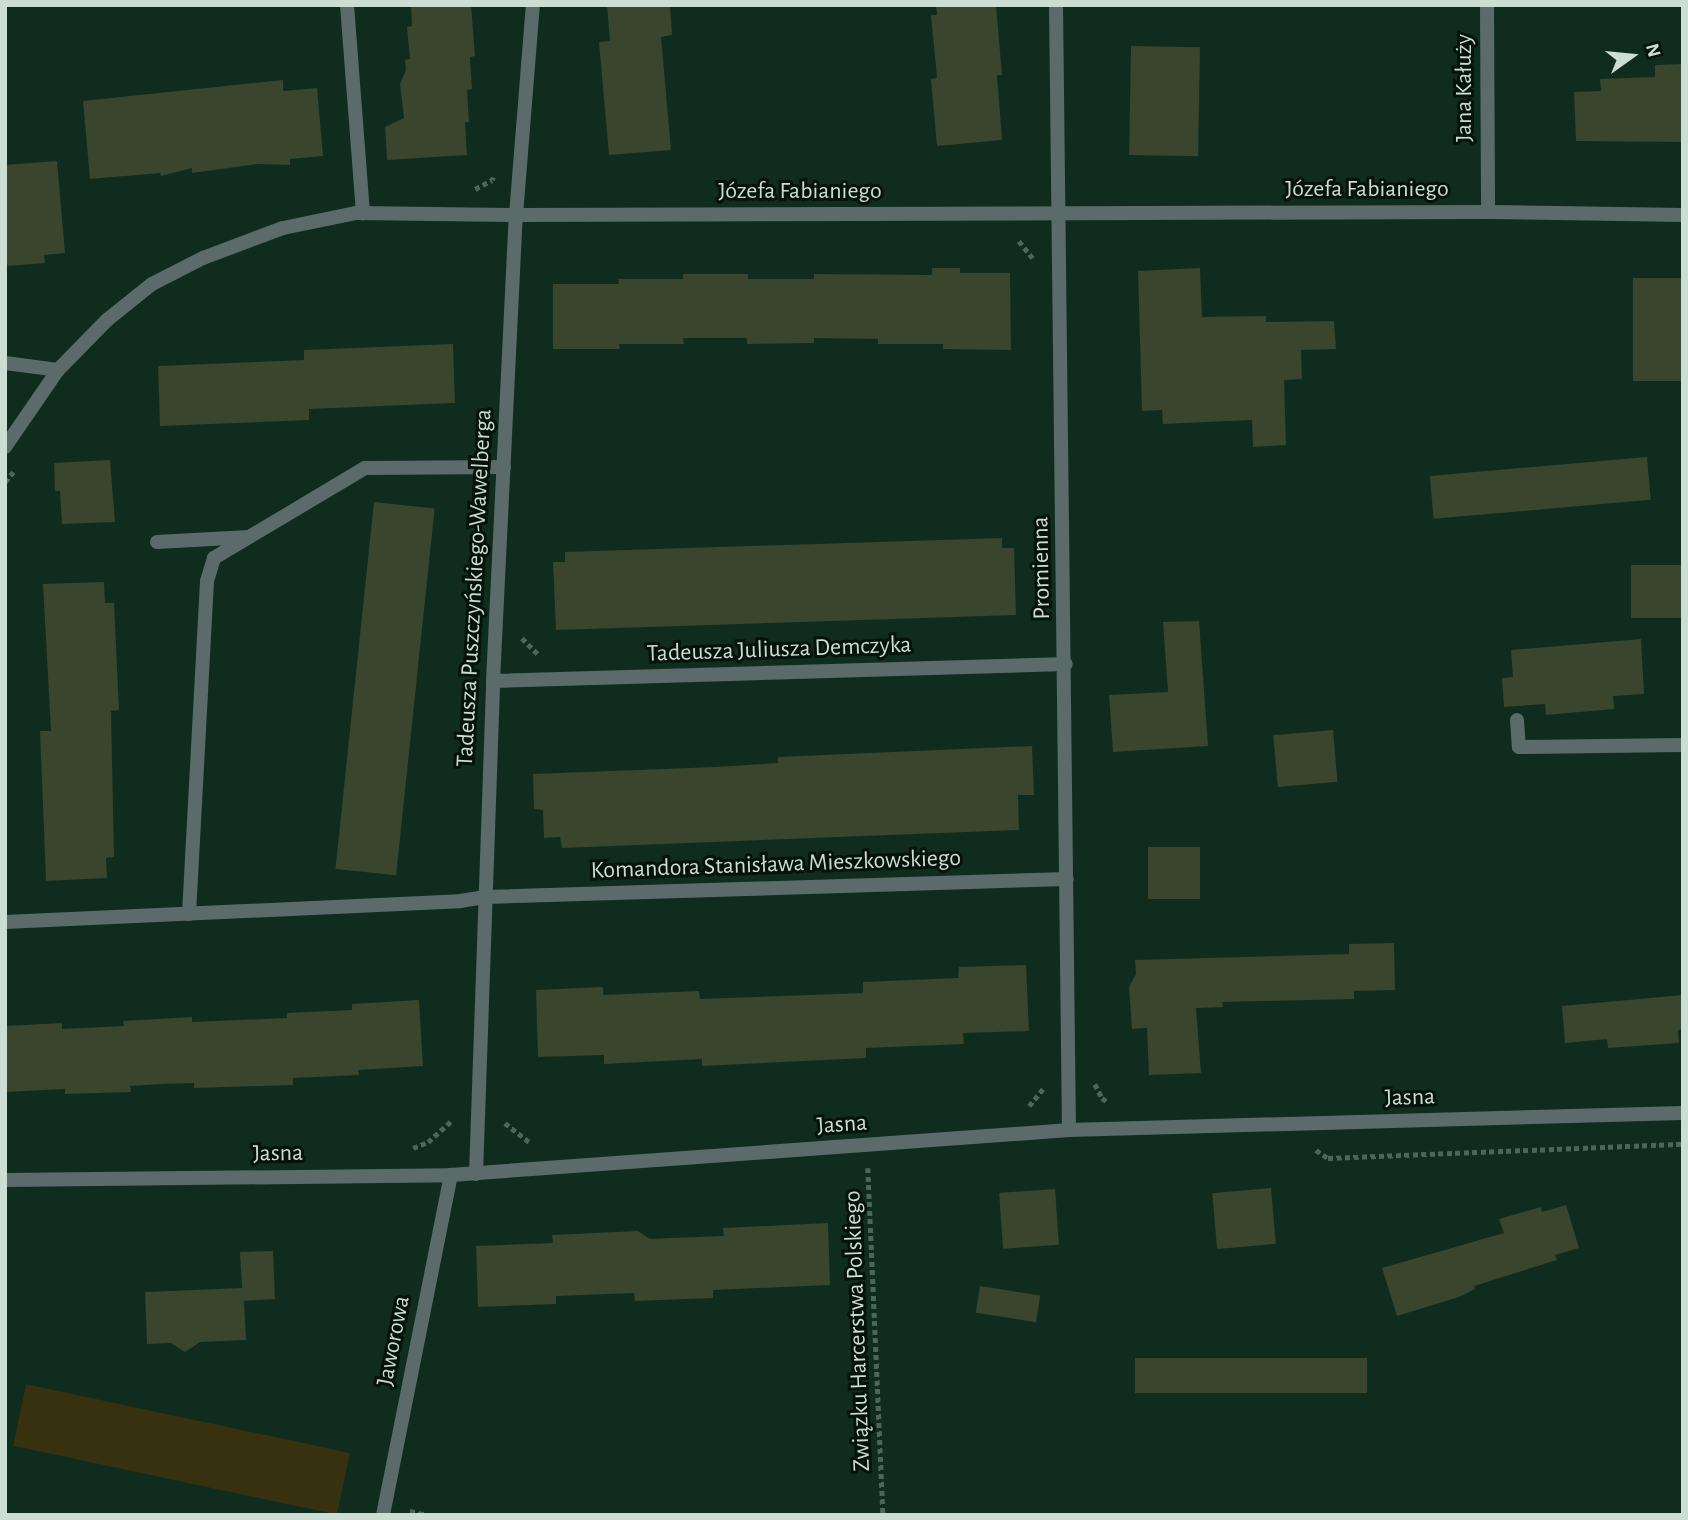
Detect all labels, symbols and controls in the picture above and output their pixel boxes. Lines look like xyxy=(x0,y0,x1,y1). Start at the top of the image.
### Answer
north arrow xyxy=(1597,21,1667,91)
street label: Jana Kałuży xyxy=(1451,34,1479,142)
text: N xyxy=(1642,42,1664,59)
street label: Józefa Fabianiego xyxy=(1285,176,1449,204)
street label: Józefa Fabianiego xyxy=(718,178,882,206)
street label: Tadeusza Puszczyńskiego-Wawelberga xyxy=(451,408,499,768)
street label: Promienna xyxy=(1027,516,1057,620)
street label: Tadeusza Juliusza Demczyka xyxy=(646,631,912,669)
street label: Komandora Stanisława Mieszkowskiego xyxy=(590,844,962,886)
street label: Jasna xyxy=(1384,1083,1436,1113)
street label: Jasna xyxy=(816,1109,868,1141)
street label: Jasna xyxy=(253,1139,303,1169)
street label: Związku Harcerstwa Polskiego xyxy=(839,1190,877,1472)
street label: Jaworowa xyxy=(371,1294,417,1388)

